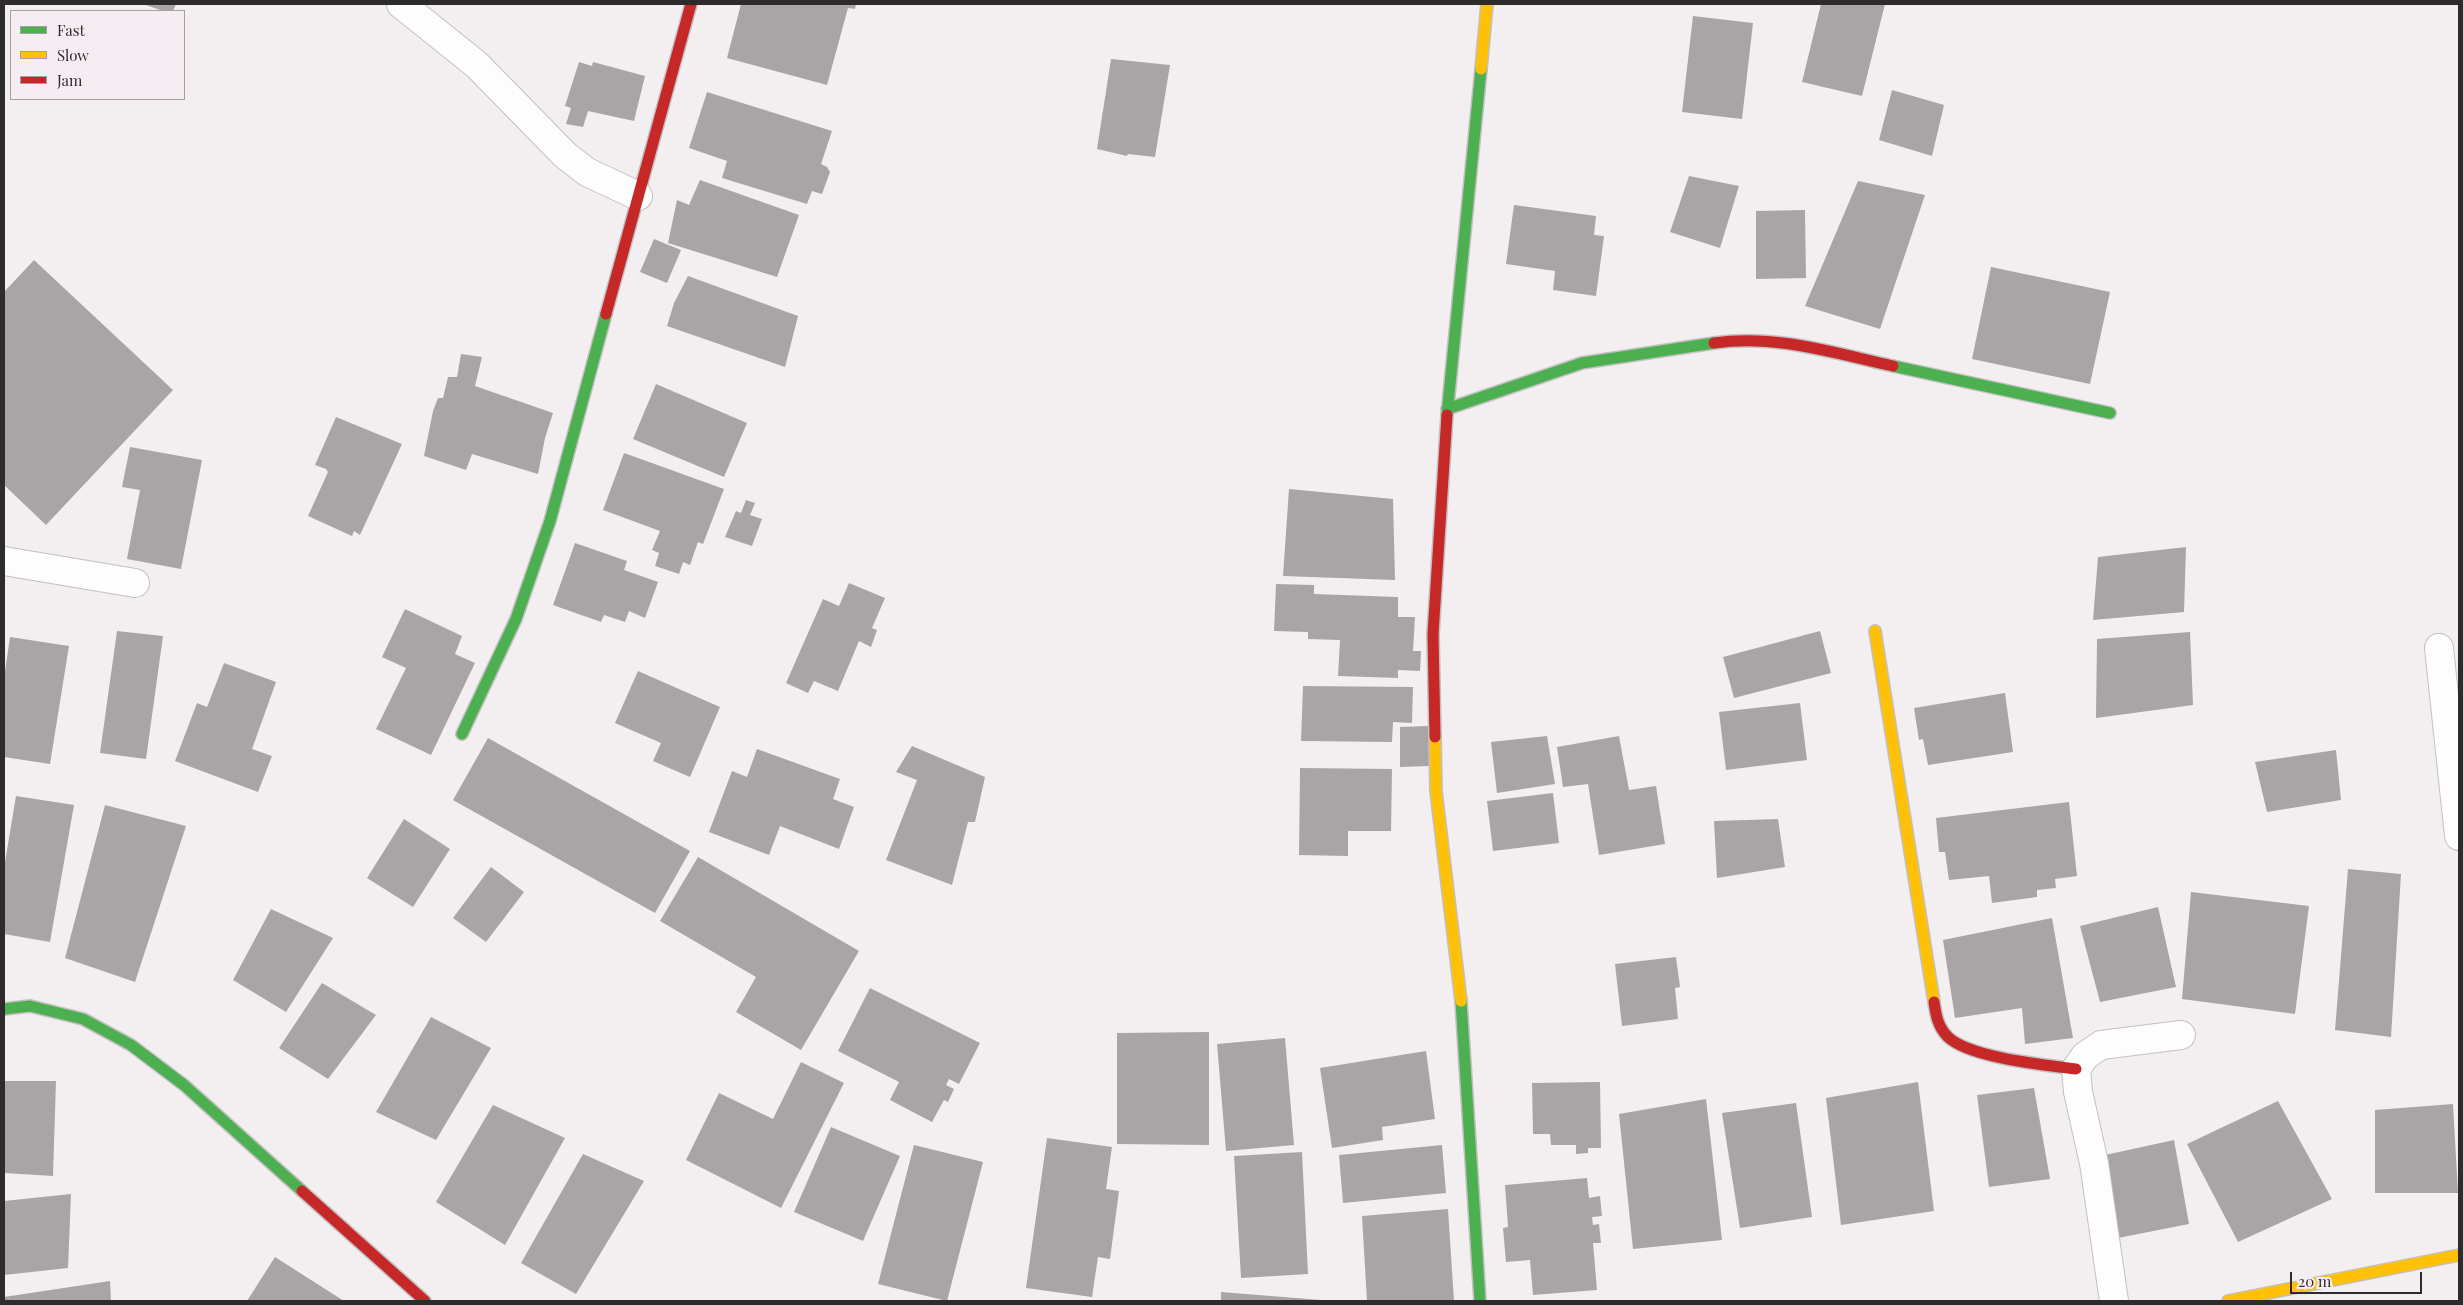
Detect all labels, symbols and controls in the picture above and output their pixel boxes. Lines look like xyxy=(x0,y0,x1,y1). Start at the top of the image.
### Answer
legend xyxy=(10,10,185,100)
text: Fast xyxy=(57,20,85,40)
text: Slow xyxy=(57,45,89,65)
text: Jam xyxy=(57,70,82,90)
scale bar xyxy=(2293,1262,2426,1294)
text: 20 m xyxy=(2298,1271,2331,1291)

